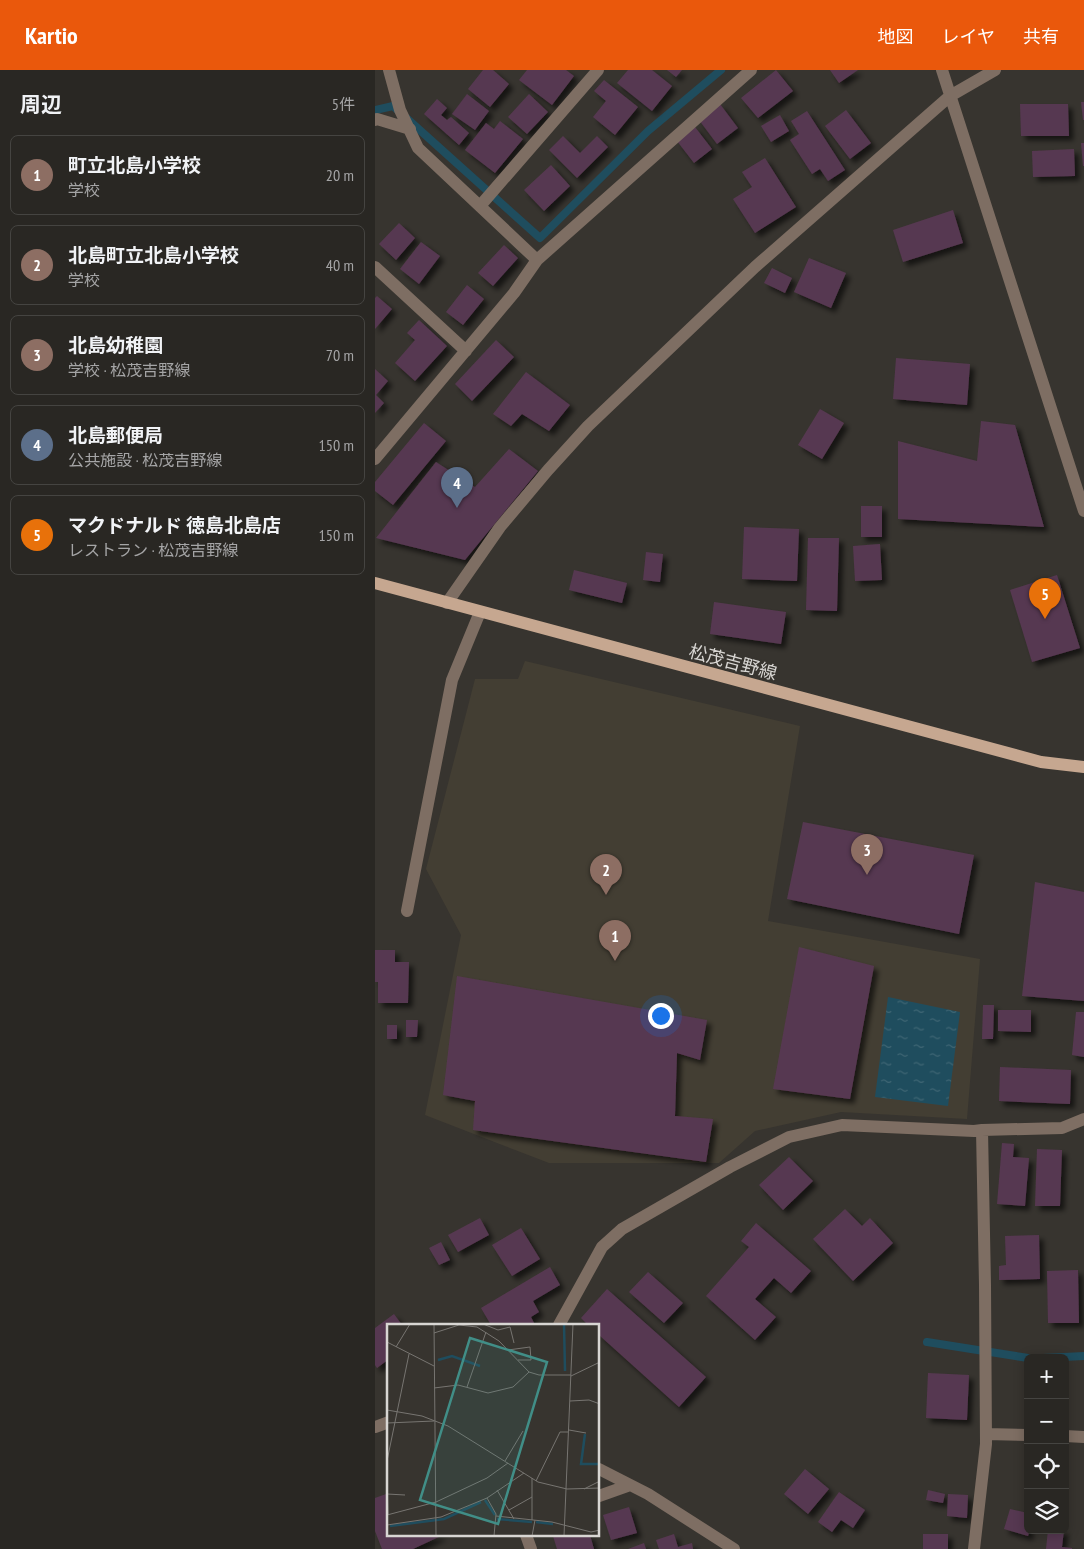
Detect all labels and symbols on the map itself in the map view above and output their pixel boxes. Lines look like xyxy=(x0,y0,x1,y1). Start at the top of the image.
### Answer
pin: 4 xyxy=(441,467,473,508)
pin: 5 xyxy=(1029,578,1061,619)
street label: 松茂吉野線 xyxy=(687,639,779,685)
pin: 3 xyxy=(851,834,883,875)
pin: 2 xyxy=(590,854,622,895)
pin: 1 xyxy=(599,920,631,961)
your location xyxy=(648,1003,674,1029)
inset map xyxy=(387,1324,600,1536)

